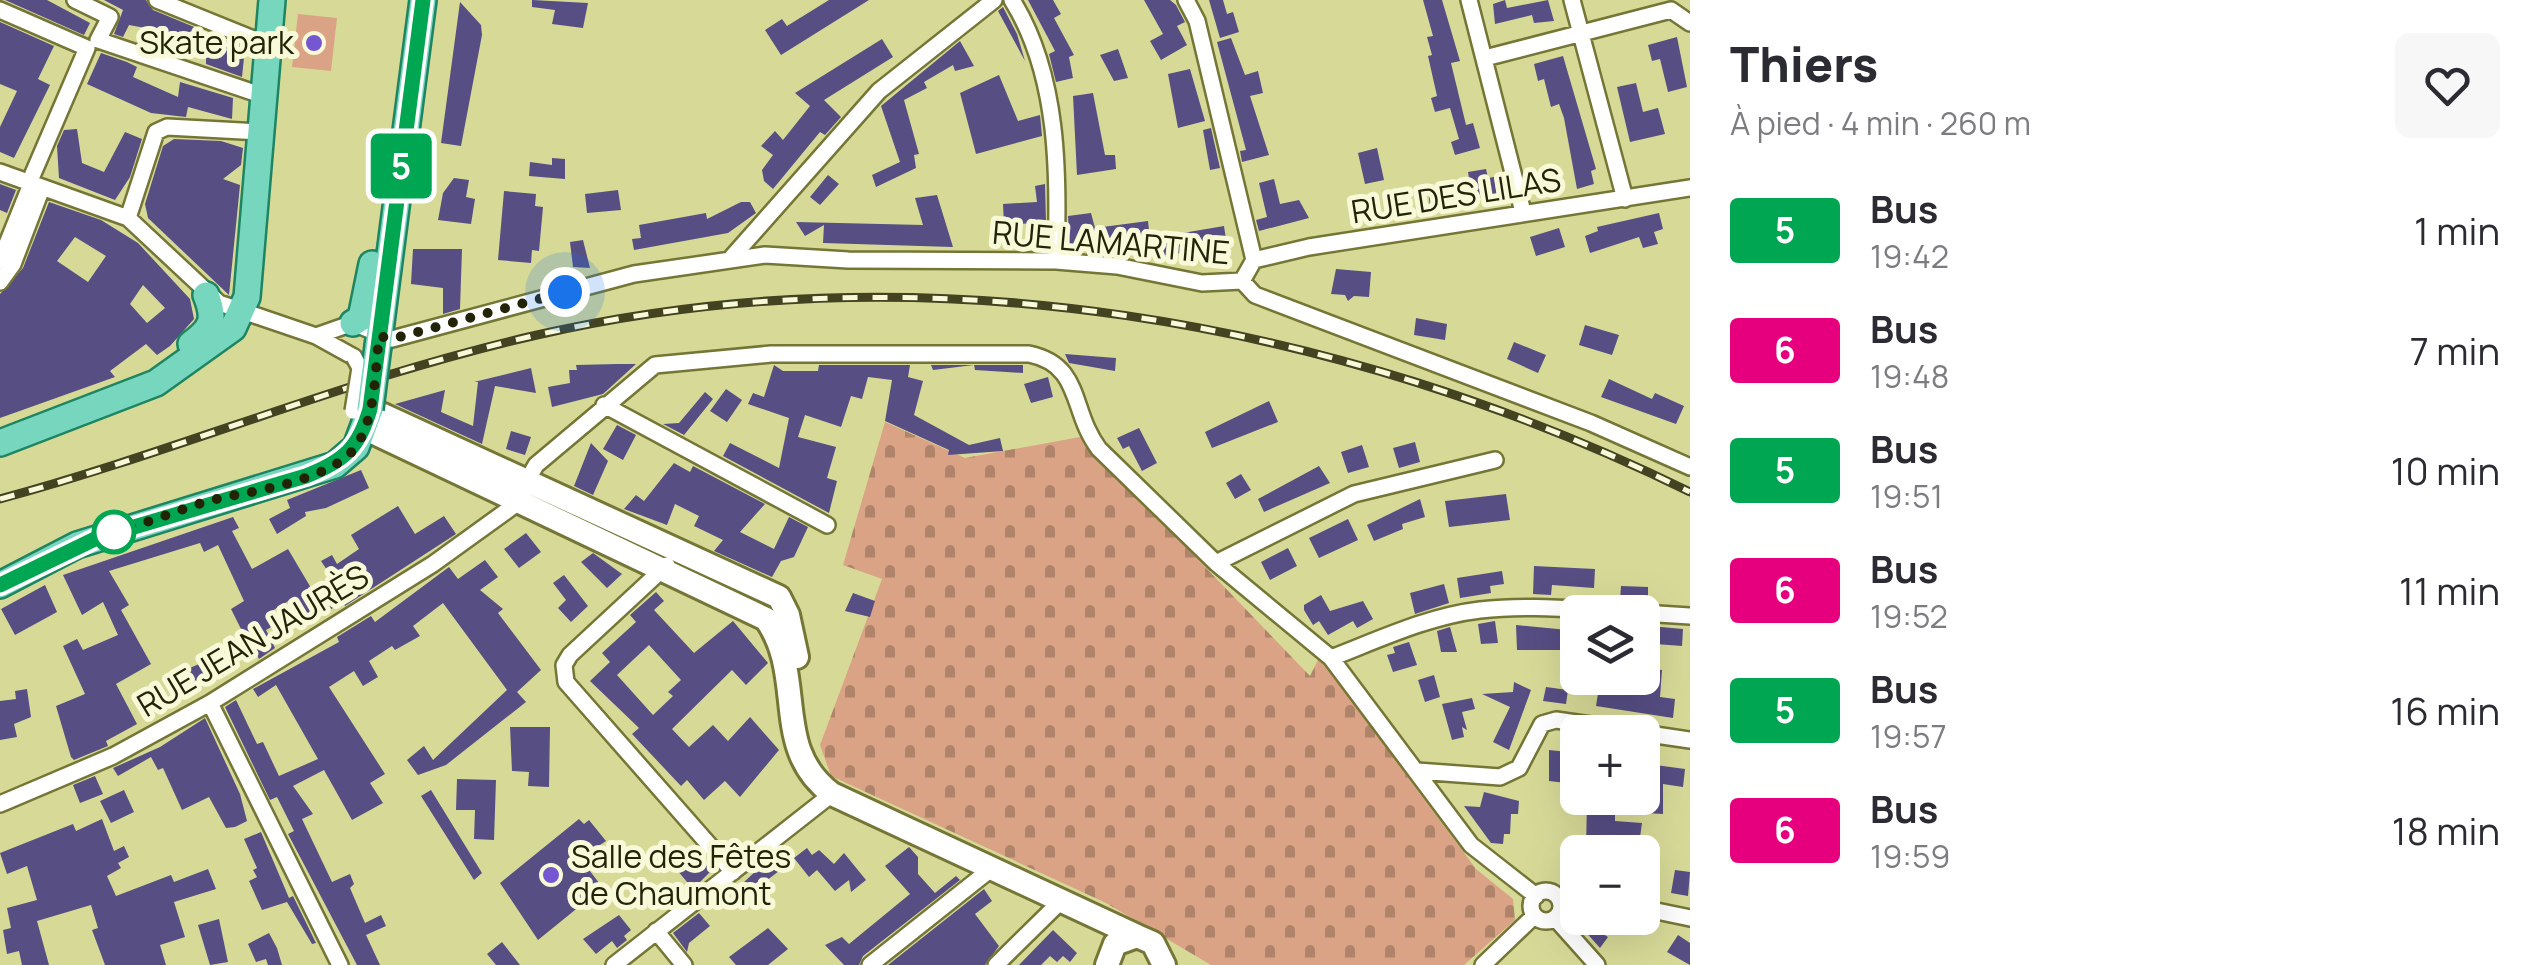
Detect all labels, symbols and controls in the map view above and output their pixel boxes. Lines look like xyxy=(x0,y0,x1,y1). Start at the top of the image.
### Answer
place label: Skate park xyxy=(139,20,295,64)
text: Thiers xyxy=(1730,31,1878,96)
marker: Skate park xyxy=(303,32,325,54)
button: heart xyxy=(2395,33,2500,138)
text: À pied · 4 min · 260 m xyxy=(1730,101,2031,145)
line badge: 5 xyxy=(368,134,434,198)
text: 5 xyxy=(391,142,411,190)
street label: RUE DES LILAS xyxy=(1348,157,1564,233)
text: Bus xyxy=(1870,182,1938,234)
text: 1 min xyxy=(2414,204,2500,256)
text: 5 xyxy=(1775,206,1795,254)
street label: RUE LAMARTINE xyxy=(991,210,1232,274)
text: 19:42 xyxy=(1870,234,1949,278)
your location xyxy=(540,267,590,317)
text: Bus xyxy=(1870,302,1938,354)
text: 7 min xyxy=(2410,324,2500,376)
text: 6 xyxy=(1774,326,1796,374)
text: 19:48 xyxy=(1870,354,1949,398)
text: Bus xyxy=(1870,422,1938,474)
text: 10 min xyxy=(2391,444,2500,496)
text: 5 xyxy=(1775,446,1795,494)
text: 19:51 xyxy=(1870,474,1943,518)
unlabelled marker xyxy=(93,511,135,553)
text: Bus xyxy=(1870,542,1938,594)
street label: RUE JEAN JAURÈS xyxy=(129,554,376,727)
text: 11 min xyxy=(2399,564,2500,616)
text: 6 xyxy=(1774,566,1796,614)
text: 19:52 xyxy=(1870,594,1948,638)
map controls xyxy=(1560,595,1660,935)
button: layers xyxy=(1560,595,1660,695)
text: Bus xyxy=(1870,662,1938,714)
text: 16 min xyxy=(2390,684,2500,736)
text: 5 xyxy=(1775,686,1795,734)
text: 19:57 xyxy=(1870,714,1946,758)
button: + xyxy=(1560,715,1660,815)
text: Bus xyxy=(1870,782,1938,834)
text: 18 min xyxy=(2392,804,2500,856)
text: 6 xyxy=(1774,806,1796,854)
place label: Salle des Fêtes de Chaumont xyxy=(571,834,791,915)
text: 19:59 xyxy=(1870,834,1950,878)
button: − xyxy=(1560,835,1660,935)
marker: Salle des Fêtes de Chaumont xyxy=(540,864,562,886)

